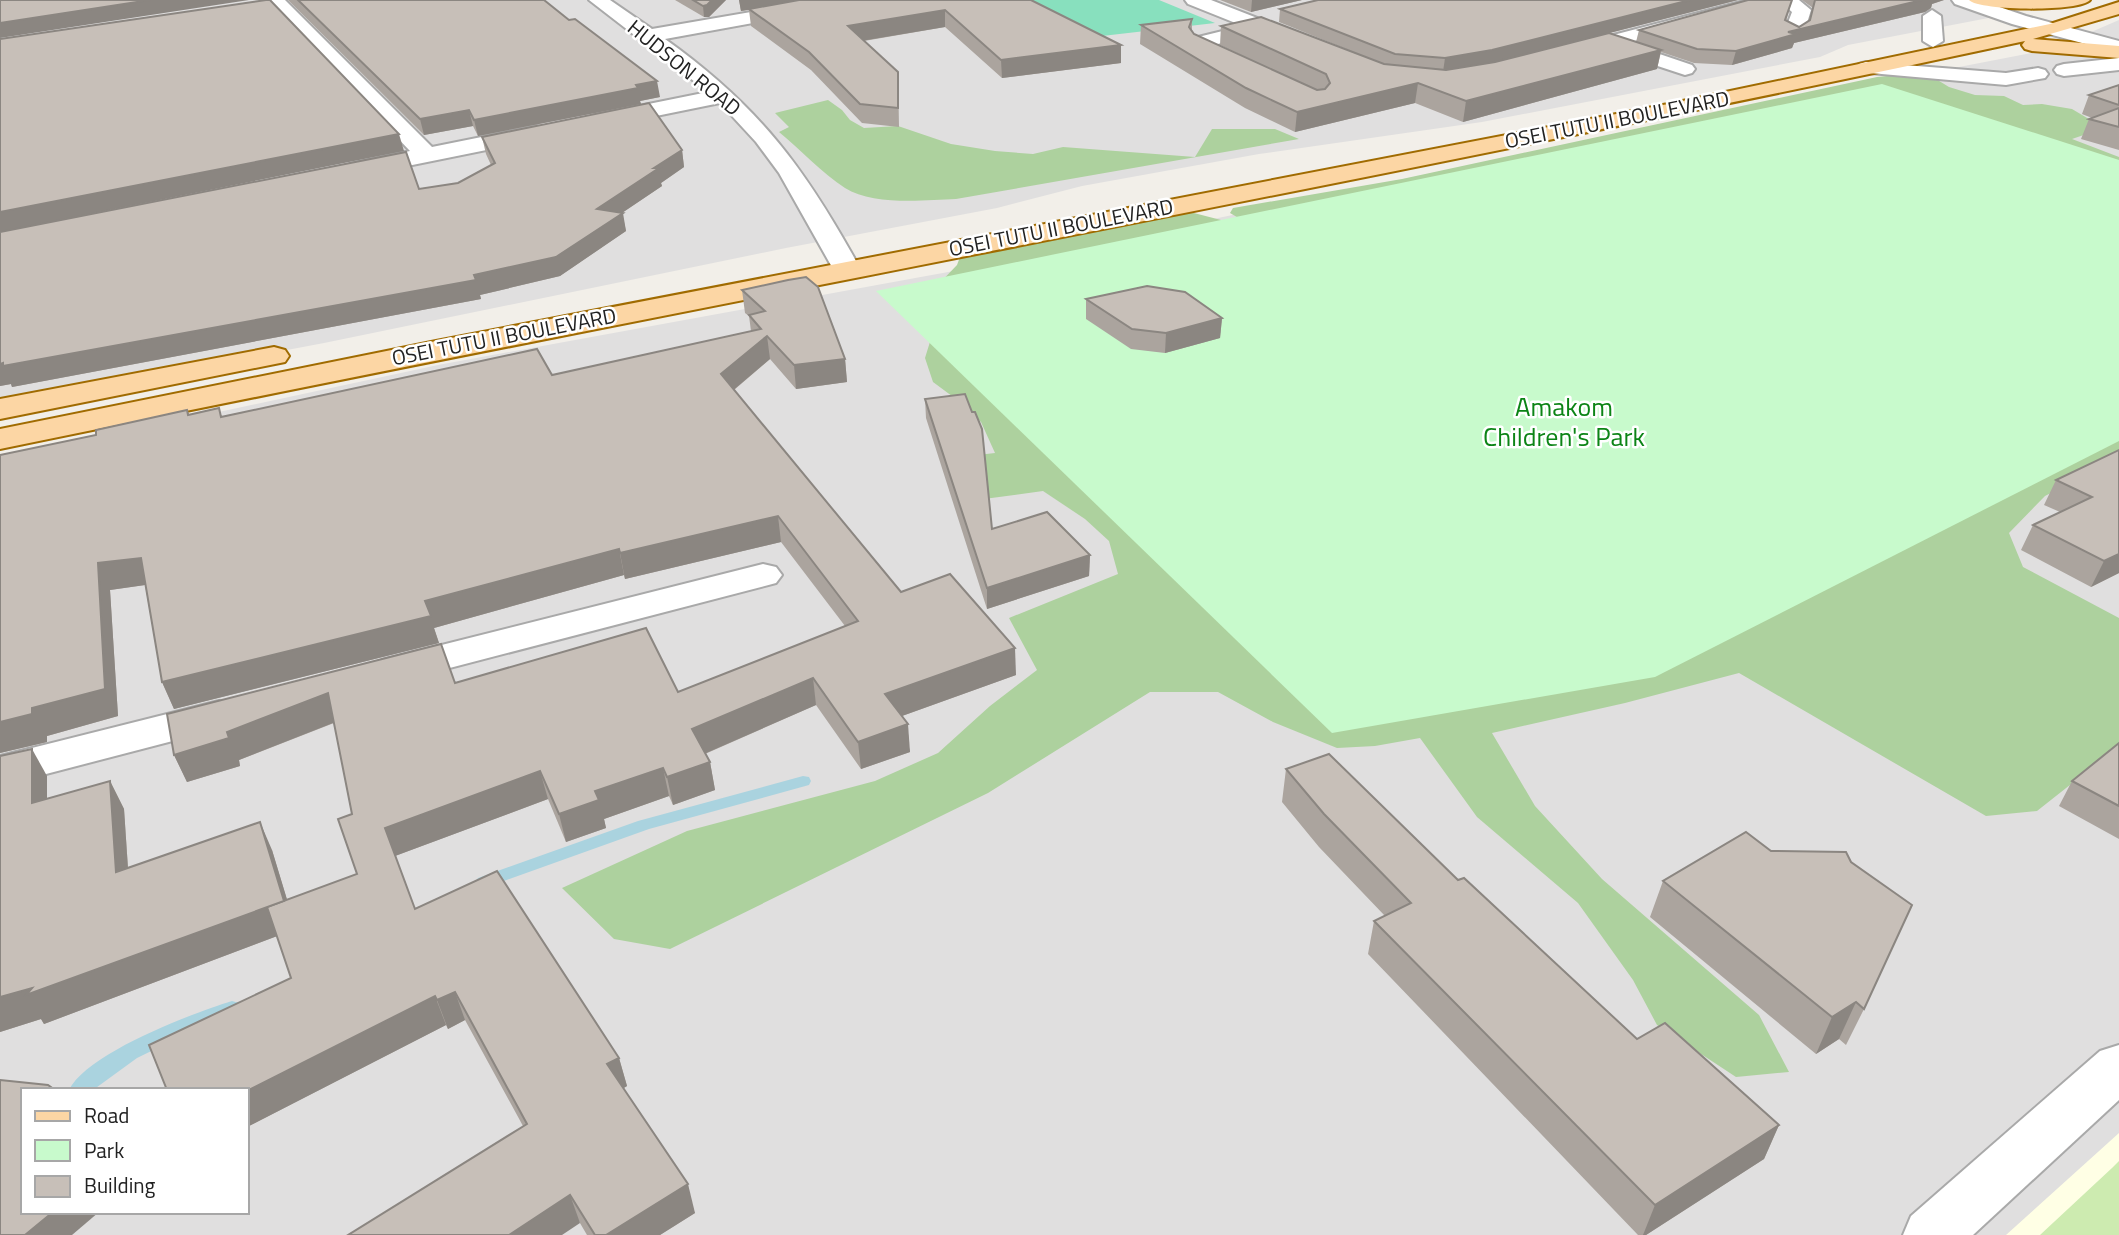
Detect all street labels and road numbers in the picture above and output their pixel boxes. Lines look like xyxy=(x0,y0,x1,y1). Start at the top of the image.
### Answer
street label: HUDSON ROAD xyxy=(621,11,748,123)
street label: OSEI TUTU II BOULEVARD xyxy=(1502,82,1732,156)
street label: OSEI TUTU II BOULEVARD xyxy=(946,190,1176,264)
street label: OSEI TUTU II BOULEVARD xyxy=(389,299,619,373)

